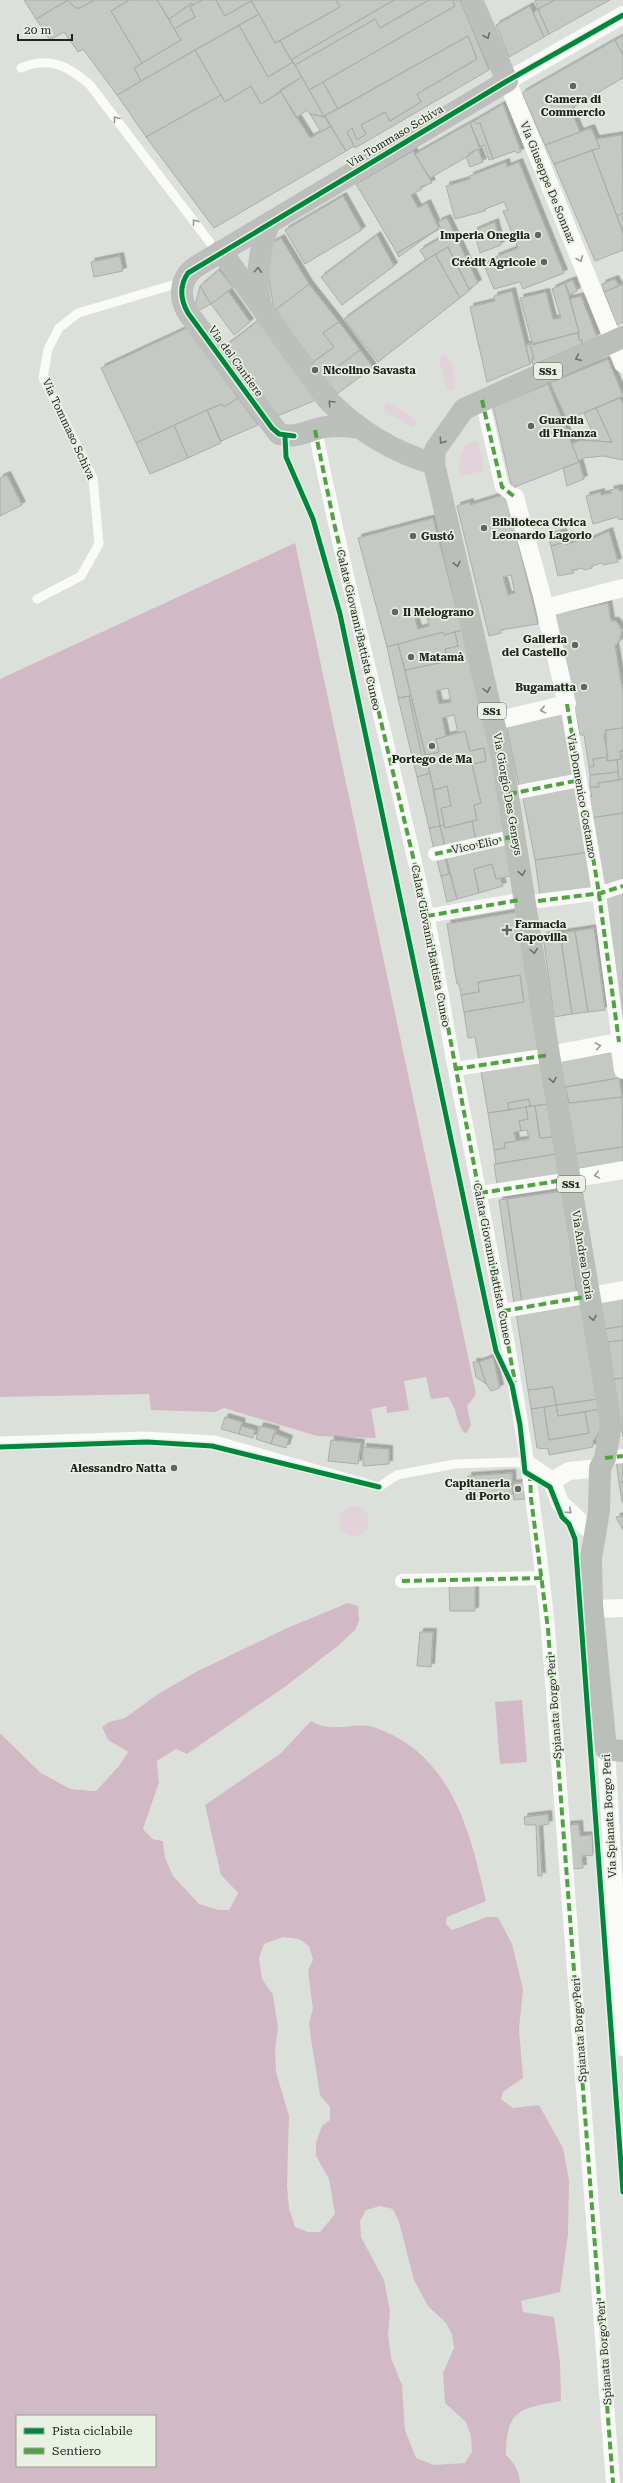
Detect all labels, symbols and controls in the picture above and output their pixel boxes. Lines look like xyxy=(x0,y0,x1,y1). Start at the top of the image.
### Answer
scale bar xyxy=(18,16,72,42)
text: 20 m xyxy=(24,23,51,37)
one-way arrow xyxy=(482,32,490,40)
marker: Camera di Commercio xyxy=(568,81,578,91)
place label: Camera di Commercio xyxy=(541,93,605,119)
street label: Via Tommaso Schiva xyxy=(345,103,446,170)
one-way arrow xyxy=(113,116,120,123)
street label: Via Giuseppe De Sonnaz xyxy=(517,120,578,245)
one-way arrow xyxy=(192,219,199,226)
place label: Imperia Oneglia xyxy=(440,229,531,242)
marker: Imperia Oneglia xyxy=(533,230,543,240)
one-way arrow xyxy=(575,255,583,263)
place label: Crédit Agricole xyxy=(452,256,537,269)
marker: Crédit Agricole xyxy=(539,257,549,267)
one-way arrow xyxy=(254,267,263,273)
street label: Via del Cantiere xyxy=(206,323,266,399)
one-way arrow xyxy=(574,353,582,361)
road number: SS1 xyxy=(534,363,562,379)
place label: Nicolino Savasta xyxy=(323,364,416,377)
marker: Nicolino Savasta xyxy=(310,365,320,375)
street label: Via Tommaso Schiva xyxy=(39,377,98,482)
one-way arrow xyxy=(328,400,336,408)
place label: Guardia di Finanza xyxy=(539,414,597,440)
marker: Guardia di Finanza xyxy=(526,421,536,431)
one-way arrow xyxy=(439,437,447,444)
place label: Biblioteca Civica Leonardo Lagorio xyxy=(492,516,592,542)
marker: Biblioteca Civica Leonardo Lagorio xyxy=(479,523,489,533)
place label: Gustó xyxy=(421,530,454,543)
marker: Gustó xyxy=(408,531,418,541)
street label: Calata Giovanni Battista Cuneo xyxy=(334,548,383,712)
one-way arrow xyxy=(453,561,461,567)
place label: Il Melograno xyxy=(403,606,474,619)
marker: Il Melograno xyxy=(390,607,400,617)
place label: Galleria del Castello xyxy=(502,633,568,659)
marker: Galleria del Castello xyxy=(570,640,580,650)
place label: Matamà xyxy=(419,651,465,664)
marker: Matamà xyxy=(406,652,416,662)
place label: Bugamatta xyxy=(515,681,577,694)
marker: Bugamatta xyxy=(579,682,589,692)
one-way arrow xyxy=(483,687,491,693)
road number: SS1 xyxy=(478,703,506,719)
one-way arrow xyxy=(540,705,547,713)
street label: Via Giorgio Des Geneys xyxy=(490,732,525,856)
street label: Via Domenico Costanzo xyxy=(564,733,599,860)
marker: Portego de Ma xyxy=(427,741,437,751)
place label: Portego de Ma xyxy=(392,753,473,766)
street label: Vico Elio xyxy=(450,834,500,857)
street label: Calata Giovanni Battista Cuneo xyxy=(408,864,453,1028)
one-way arrow xyxy=(517,870,525,876)
place label: Farmacia Capovilla xyxy=(515,918,568,944)
marker: Farmacia Capovilla xyxy=(502,925,512,935)
one-way arrow xyxy=(529,948,538,954)
one-way arrow xyxy=(595,1042,601,1051)
one-way arrow xyxy=(548,1077,557,1083)
one-way arrow xyxy=(594,1170,600,1178)
road number: SS1 xyxy=(557,1176,585,1192)
street label: Calata Giovanni Battista Cuneo xyxy=(470,1182,515,1346)
street label: Via Andrea Doria xyxy=(569,1209,596,1301)
one-way arrow xyxy=(589,1315,597,1322)
place label: Alessandro Natta xyxy=(70,1462,167,1475)
marker: Alessandro Natta xyxy=(169,1463,179,1473)
place label: Capitaneria di Porto xyxy=(445,1477,511,1503)
marker: Capitaneria di Porto xyxy=(513,1484,523,1494)
one-way arrow xyxy=(564,1506,572,1514)
street label: Spianata Borgo Peri xyxy=(544,1654,565,1759)
street label: Via Spianata Borgo Peri xyxy=(600,1753,619,1878)
street label: Spianata Borgo Peri xyxy=(569,1977,590,2082)
street label: Spianata Borgo Peri xyxy=(594,2300,615,2405)
legend xyxy=(16,2415,156,2467)
text: Pista ciclabile xyxy=(52,2424,133,2438)
text: Sentiero xyxy=(52,2444,101,2458)

